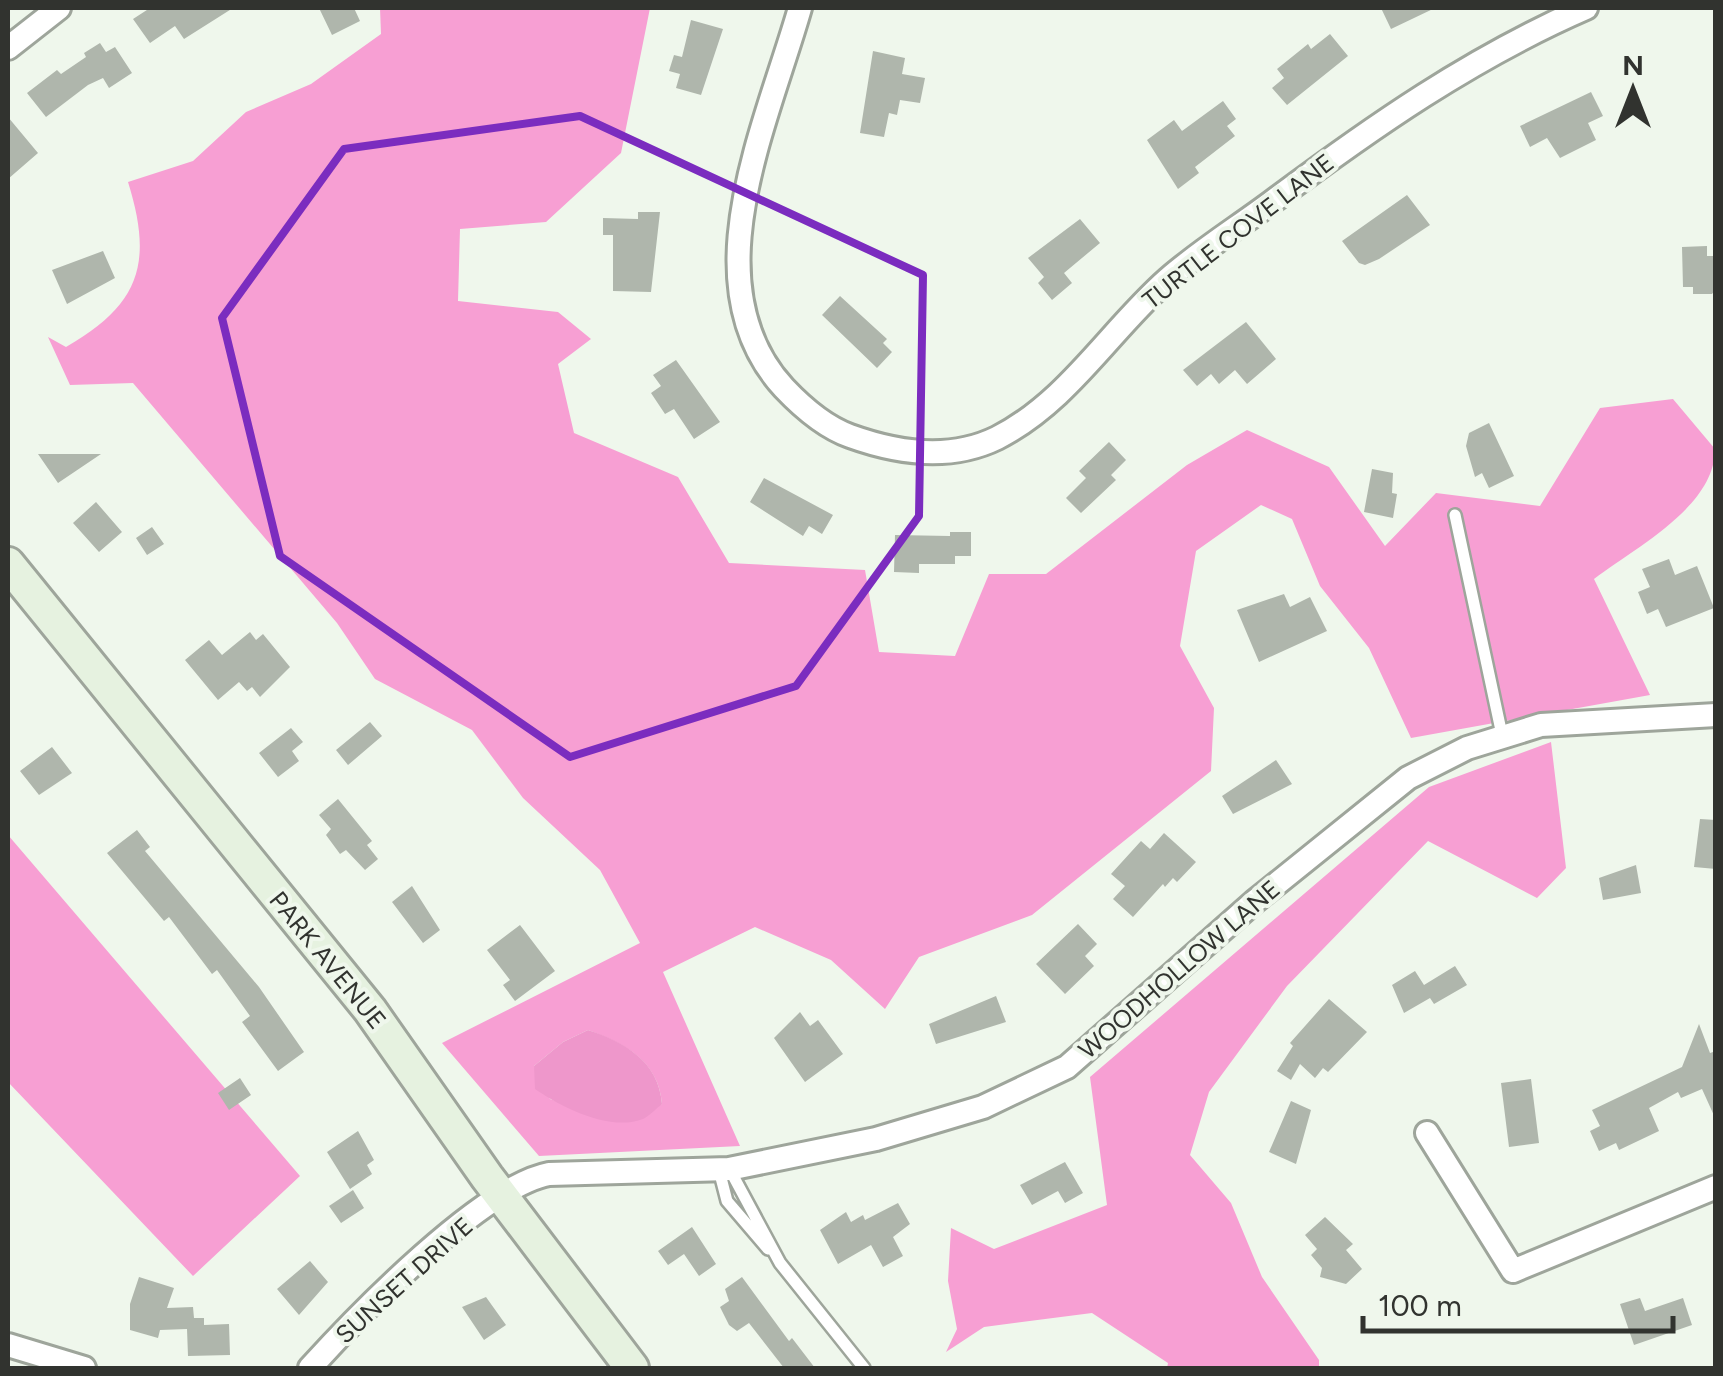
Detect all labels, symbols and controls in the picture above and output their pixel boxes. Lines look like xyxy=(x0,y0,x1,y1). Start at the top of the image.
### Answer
north arrow xyxy=(1583,40,1683,140)
text: N xyxy=(1622,48,1644,82)
street label: TURTLE COVE LANE xyxy=(1136,147,1340,315)
street label: WOODHOLLOW LANE xyxy=(1072,873,1286,1065)
street label: PARK AVENUE xyxy=(263,885,393,1035)
street label: SUNSET DRIVE xyxy=(329,1211,479,1349)
scale bar xyxy=(1363,1271,1673,1333)
text: 100 m xyxy=(1378,1287,1462,1324)

